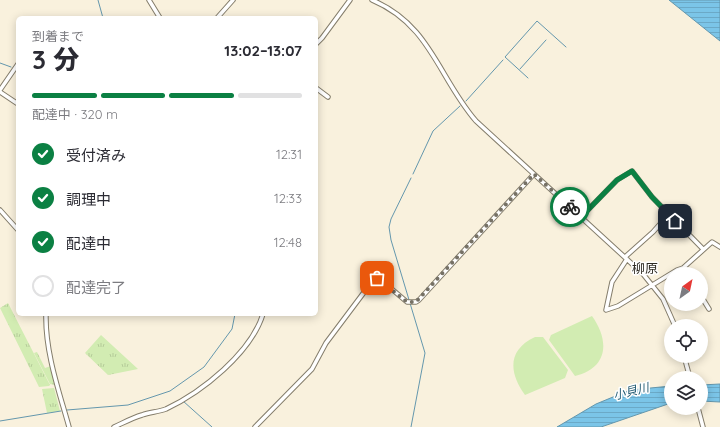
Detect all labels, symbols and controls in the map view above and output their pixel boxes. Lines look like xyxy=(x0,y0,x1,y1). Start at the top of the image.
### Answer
text: 到着まで xyxy=(32,28,84,44)
text: 13:02–13:07 xyxy=(224,41,302,60)
text: 3 分 xyxy=(32,43,79,76)
text: 配達中 · 320 m xyxy=(32,106,118,122)
icon: check xyxy=(32,143,54,165)
text: 受付済み xyxy=(66,146,126,165)
text: 12:31 xyxy=(276,146,302,162)
icon: check xyxy=(32,187,54,209)
courier xyxy=(550,187,590,227)
text: 調理中 xyxy=(66,190,111,209)
text: 12:33 xyxy=(274,190,302,206)
icon: bike xyxy=(559,196,581,218)
pin xyxy=(658,204,692,238)
icon: home xyxy=(664,210,686,232)
icon: check xyxy=(32,231,54,253)
text: 配達中 xyxy=(66,234,111,253)
text: 12:48 xyxy=(274,234,302,250)
district label: 柳原 xyxy=(632,260,658,276)
pin xyxy=(360,261,394,295)
icon: bag xyxy=(366,267,388,289)
north arrow xyxy=(664,267,708,311)
map controls xyxy=(664,267,708,415)
text: 配達完了 xyxy=(66,278,126,297)
button: locate xyxy=(664,319,708,363)
button: layers xyxy=(664,371,708,415)
water label: 小貝川 xyxy=(612,379,652,403)

